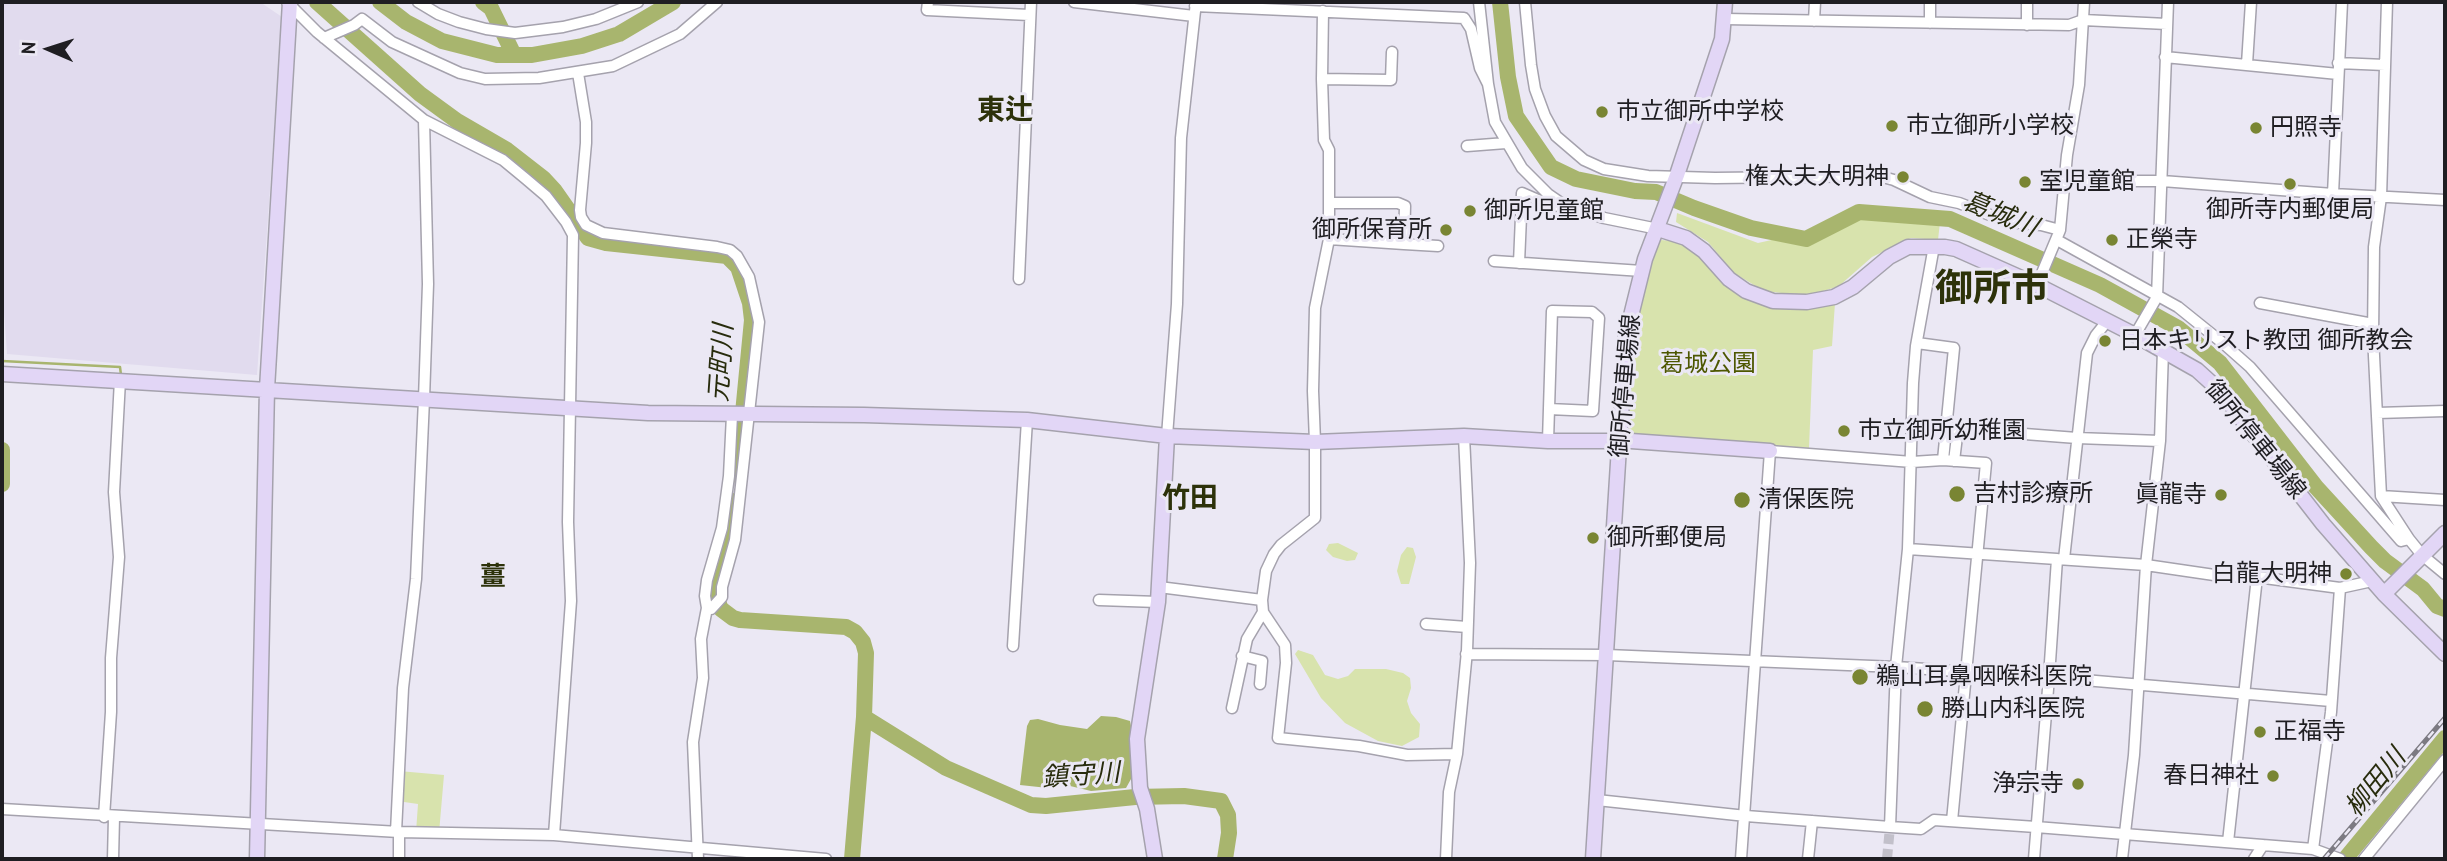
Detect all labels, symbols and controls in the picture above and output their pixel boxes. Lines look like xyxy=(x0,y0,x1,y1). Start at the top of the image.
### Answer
north arrow xyxy=(14,14,84,84)
text: N xyxy=(16,41,40,55)
district label: 東辻 xyxy=(977,94,1033,128)
place label: 市立御所中学校 xyxy=(1616,98,1784,126)
marker: 市立御所中学校 xyxy=(1594,104,1610,120)
place label: 市立御所小学校 xyxy=(1906,112,2074,140)
place label: 円照寺 xyxy=(2270,114,2342,142)
marker: 市立御所小学校 xyxy=(1884,118,1900,134)
marker: 円照寺 xyxy=(2248,120,2264,136)
place label: 権太夫大明神 xyxy=(1745,163,1889,191)
place label: 室児童館 xyxy=(2039,168,2135,196)
marker: 権太夫大明神 xyxy=(1895,169,1911,185)
marker: 室児童館 xyxy=(2017,174,2033,190)
marker: 御所寺内郵便局 xyxy=(2282,176,2298,192)
water label: 葛城川 xyxy=(1958,186,2042,244)
place label: 御所寺内郵便局 xyxy=(2206,196,2374,224)
place label: 御所児童館 xyxy=(1484,197,1604,225)
marker: 御所児童館 xyxy=(1462,203,1478,219)
place label: 御所保育所 xyxy=(1312,216,1432,244)
marker: 御所保育所 xyxy=(1438,222,1454,238)
place label: 正榮寺 xyxy=(2126,226,2198,254)
marker: 正榮寺 xyxy=(2104,232,2120,248)
district label: 御所市 xyxy=(1935,267,2049,313)
street label: 御所停車場線 xyxy=(1605,313,1647,459)
water label: 元町川 xyxy=(704,323,740,403)
place label: 日本キリスト教団 御所教会 xyxy=(2119,327,2413,355)
marker: 日本キリスト教団 御所教会 xyxy=(2097,333,2113,349)
park label: 葛城公園 xyxy=(1660,350,1756,378)
street label: 御所停車場線 xyxy=(2198,375,2312,505)
place label: 市立御所幼稚園 xyxy=(1858,417,2026,445)
marker: 市立御所幼稚園 xyxy=(1836,423,1852,439)
place label: 吉村診療所 xyxy=(1973,480,2093,508)
place label: 眞龍寺 xyxy=(2135,481,2207,509)
district label: 竹田 xyxy=(1162,482,1218,516)
marker: 吉村診療所 xyxy=(1947,484,1967,504)
place label: 清保医院 xyxy=(1758,486,1854,514)
marker: 眞龍寺 xyxy=(2213,487,2229,503)
marker: 清保医院 xyxy=(1732,490,1752,510)
place label: 御所郵便局 xyxy=(1607,524,1727,552)
marker: 御所郵便局 xyxy=(1585,530,1601,546)
place label: 白龍大明神 xyxy=(2212,560,2332,588)
district label: 薑 xyxy=(480,562,506,594)
marker: 白龍大明神 xyxy=(2338,566,2354,582)
place label: 鵜山耳鼻咽喉科医院 xyxy=(1876,663,2092,691)
marker: 鵜山耳鼻咽喉科医院 xyxy=(1850,667,1870,687)
place label: 勝山内科医院 xyxy=(1941,695,2085,723)
marker: 勝山内科医院 xyxy=(1915,699,1935,719)
place label: 正福寺 xyxy=(2274,718,2346,746)
marker: 正福寺 xyxy=(2252,724,2268,740)
water label: 柳田川 xyxy=(2339,743,2413,823)
water label: 鎮守川 xyxy=(1041,758,1121,794)
place label: 春日神社 xyxy=(2163,762,2259,790)
marker: 春日神社 xyxy=(2265,768,2281,784)
place label: 浄宗寺 xyxy=(1992,770,2064,798)
marker: 浄宗寺 xyxy=(2070,776,2086,792)

